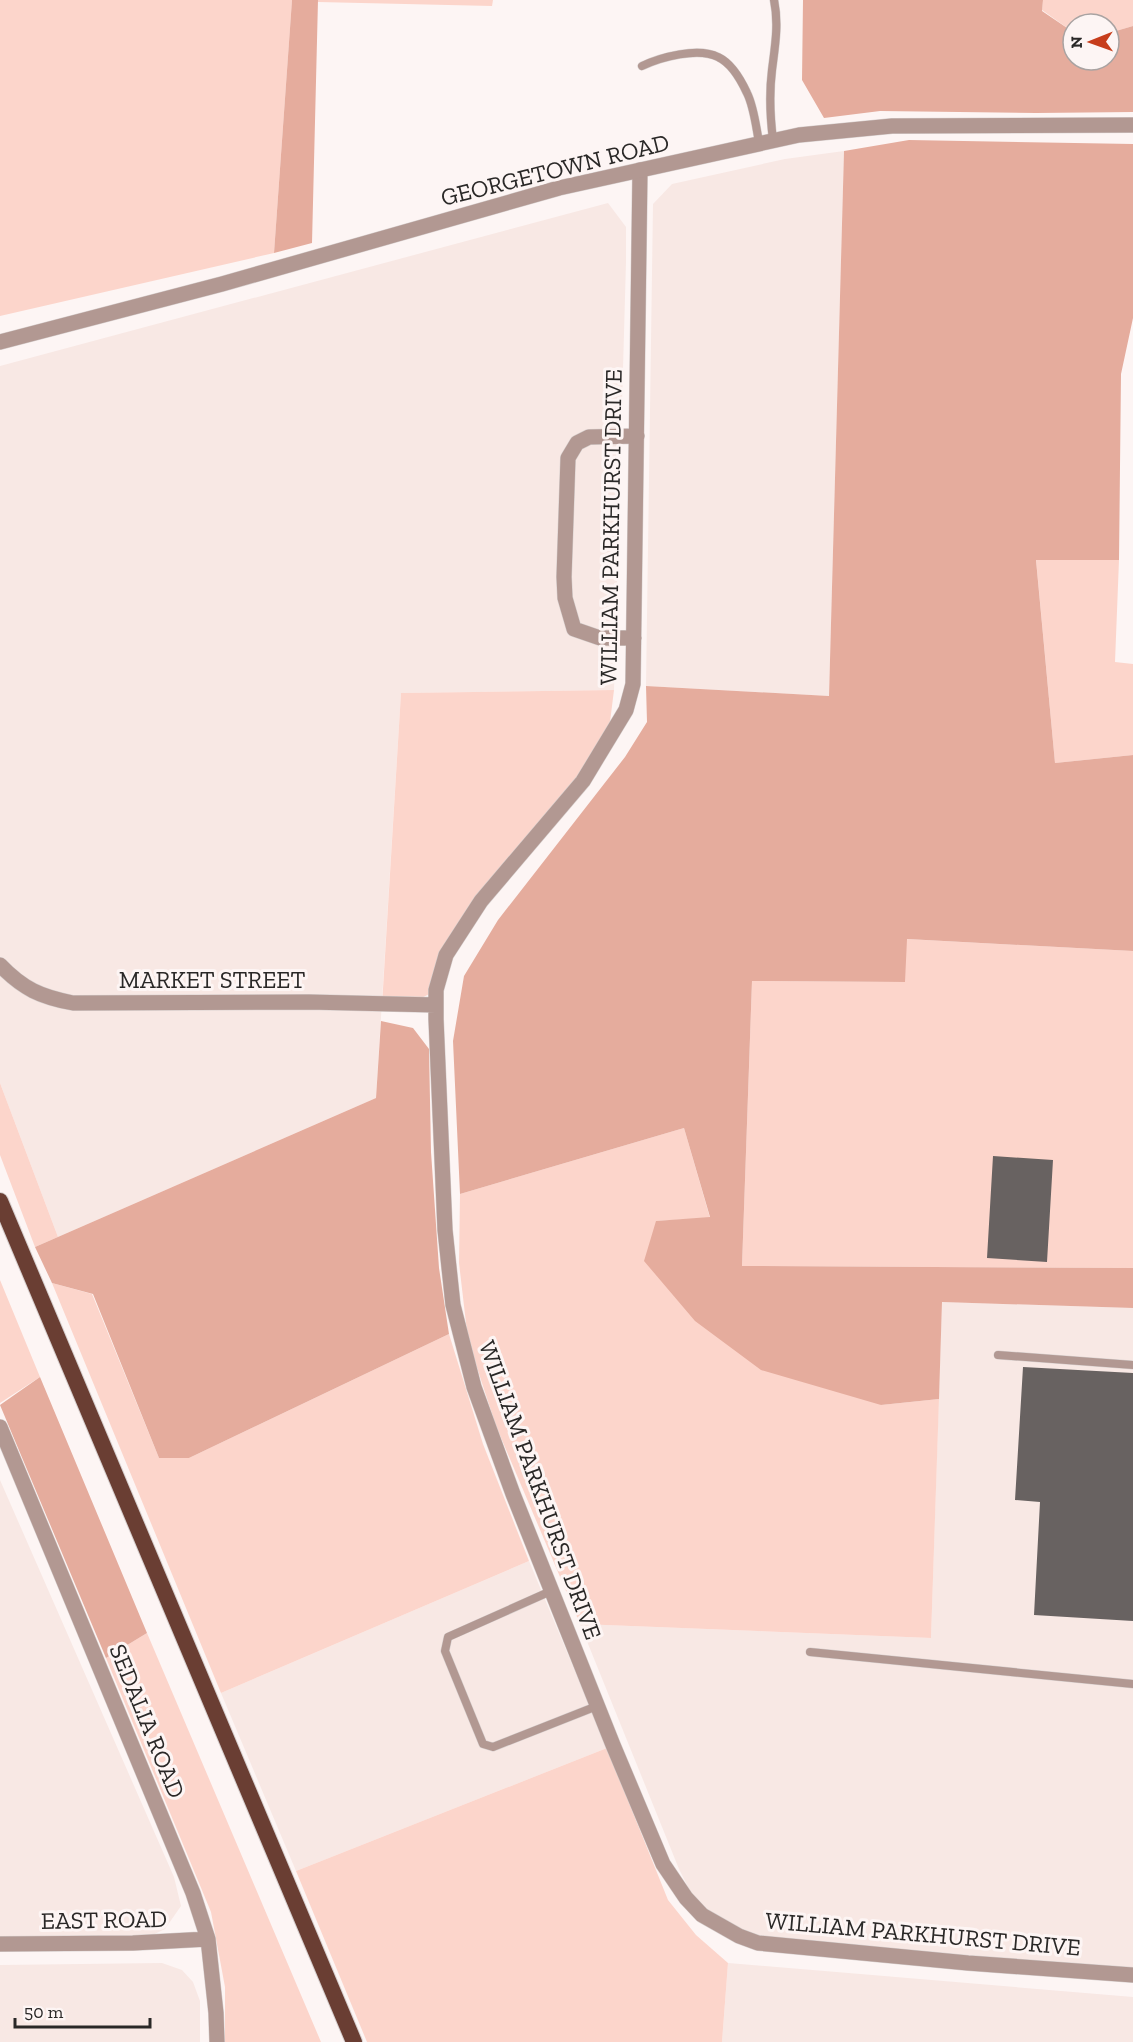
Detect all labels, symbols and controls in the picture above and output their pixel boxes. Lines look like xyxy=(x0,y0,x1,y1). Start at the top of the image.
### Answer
north arrow xyxy=(1061,12,1121,72)
text: N xyxy=(1067,36,1086,49)
street label: GEORGETOWN ROAD xyxy=(438,127,672,212)
street label: WILLIAM PARKHURST DRIVE xyxy=(593,369,628,685)
street label: MARKET STREET xyxy=(119,965,305,994)
street label: WILLIAM PARKHURST DRIVE xyxy=(473,1336,608,1643)
street label: SEDALIA ROAD xyxy=(103,1640,192,1802)
street label: EAST ROAD xyxy=(41,1904,167,1935)
street label: WILLIAM PARKHURST DRIVE xyxy=(764,1905,1082,1962)
scale bar xyxy=(15,1991,150,2029)
text: 50 m xyxy=(24,2001,64,2023)

